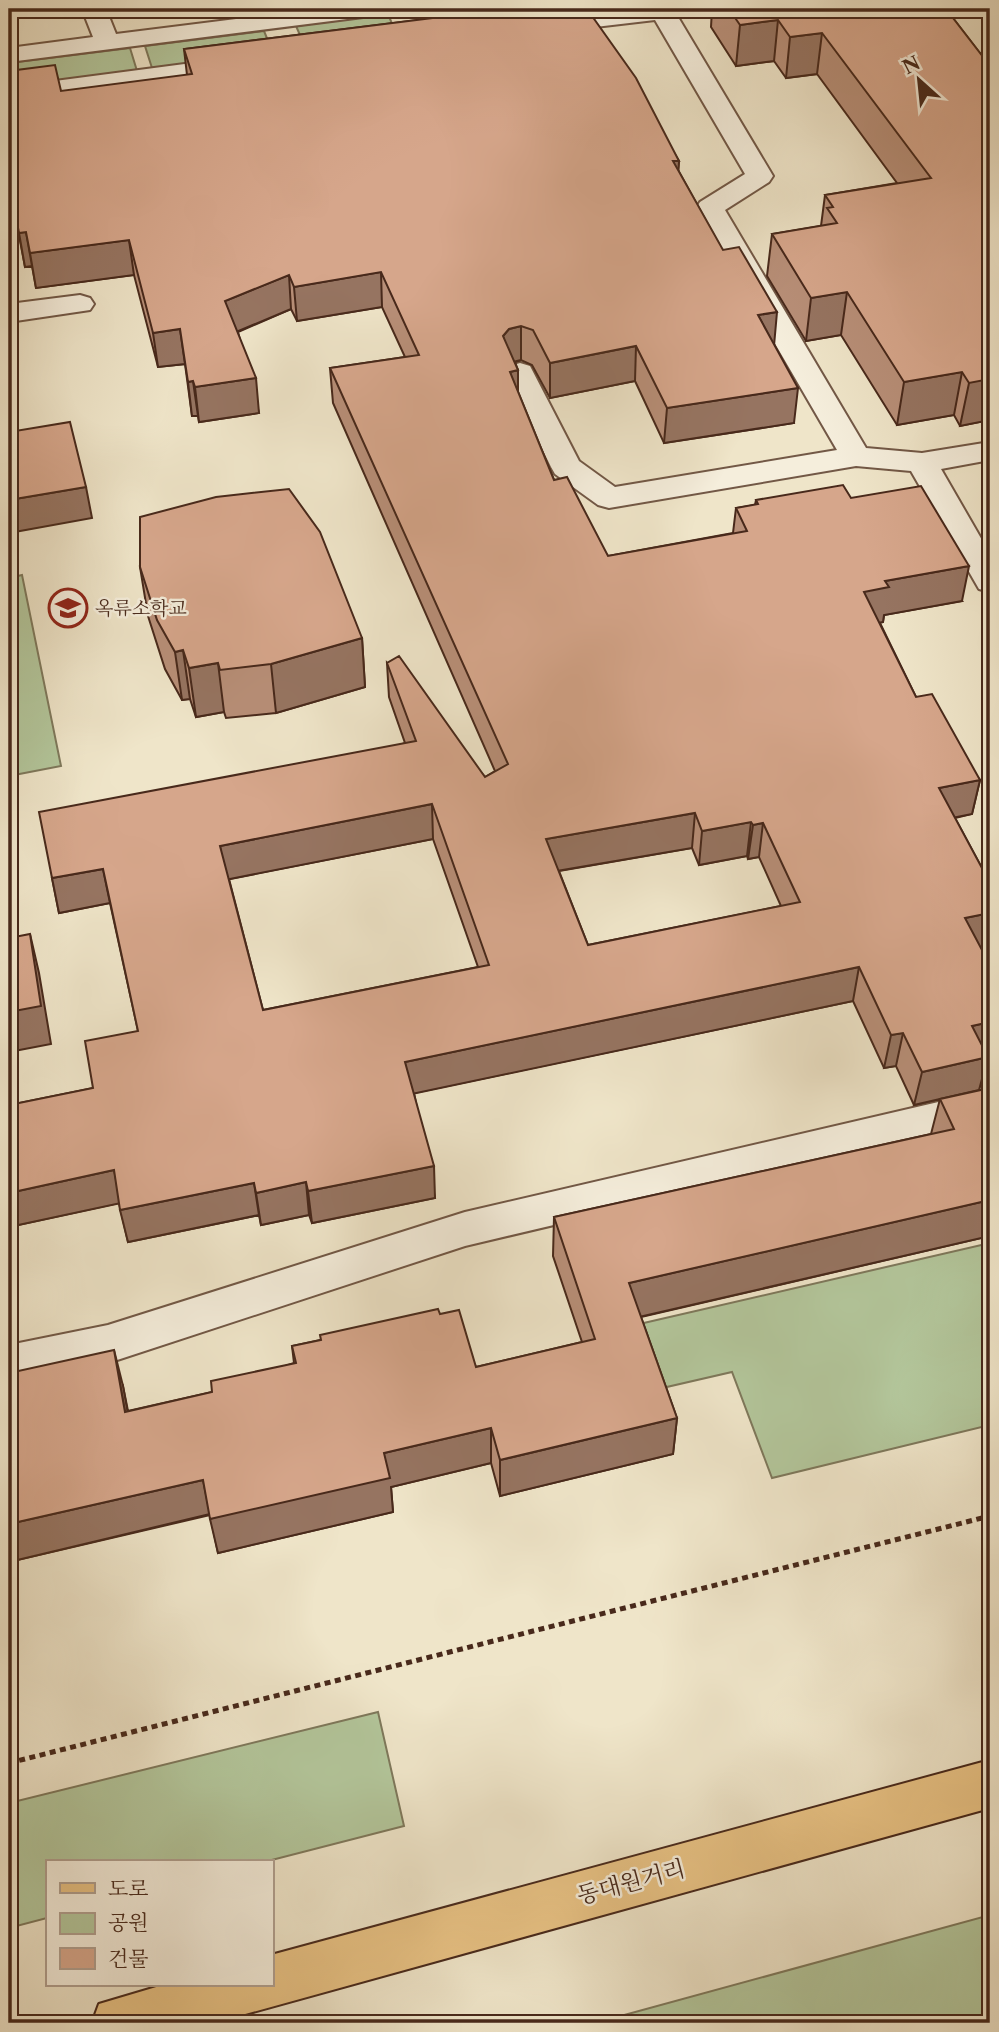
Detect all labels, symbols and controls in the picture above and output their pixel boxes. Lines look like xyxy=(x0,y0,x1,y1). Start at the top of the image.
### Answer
north arrow xyxy=(884,46,954,116)
text: N xyxy=(899,51,924,79)
school or university icon: 옥류소학교 xyxy=(47,587,89,629)
place label: 옥류소학교 xyxy=(95,597,187,620)
street label: 동대원거리 xyxy=(574,1854,688,1910)
legend xyxy=(46,1860,273,1986)
text: 도로 xyxy=(108,1876,149,1901)
text: 공원 xyxy=(108,1910,149,1935)
text: 건물 xyxy=(108,1946,149,1971)

